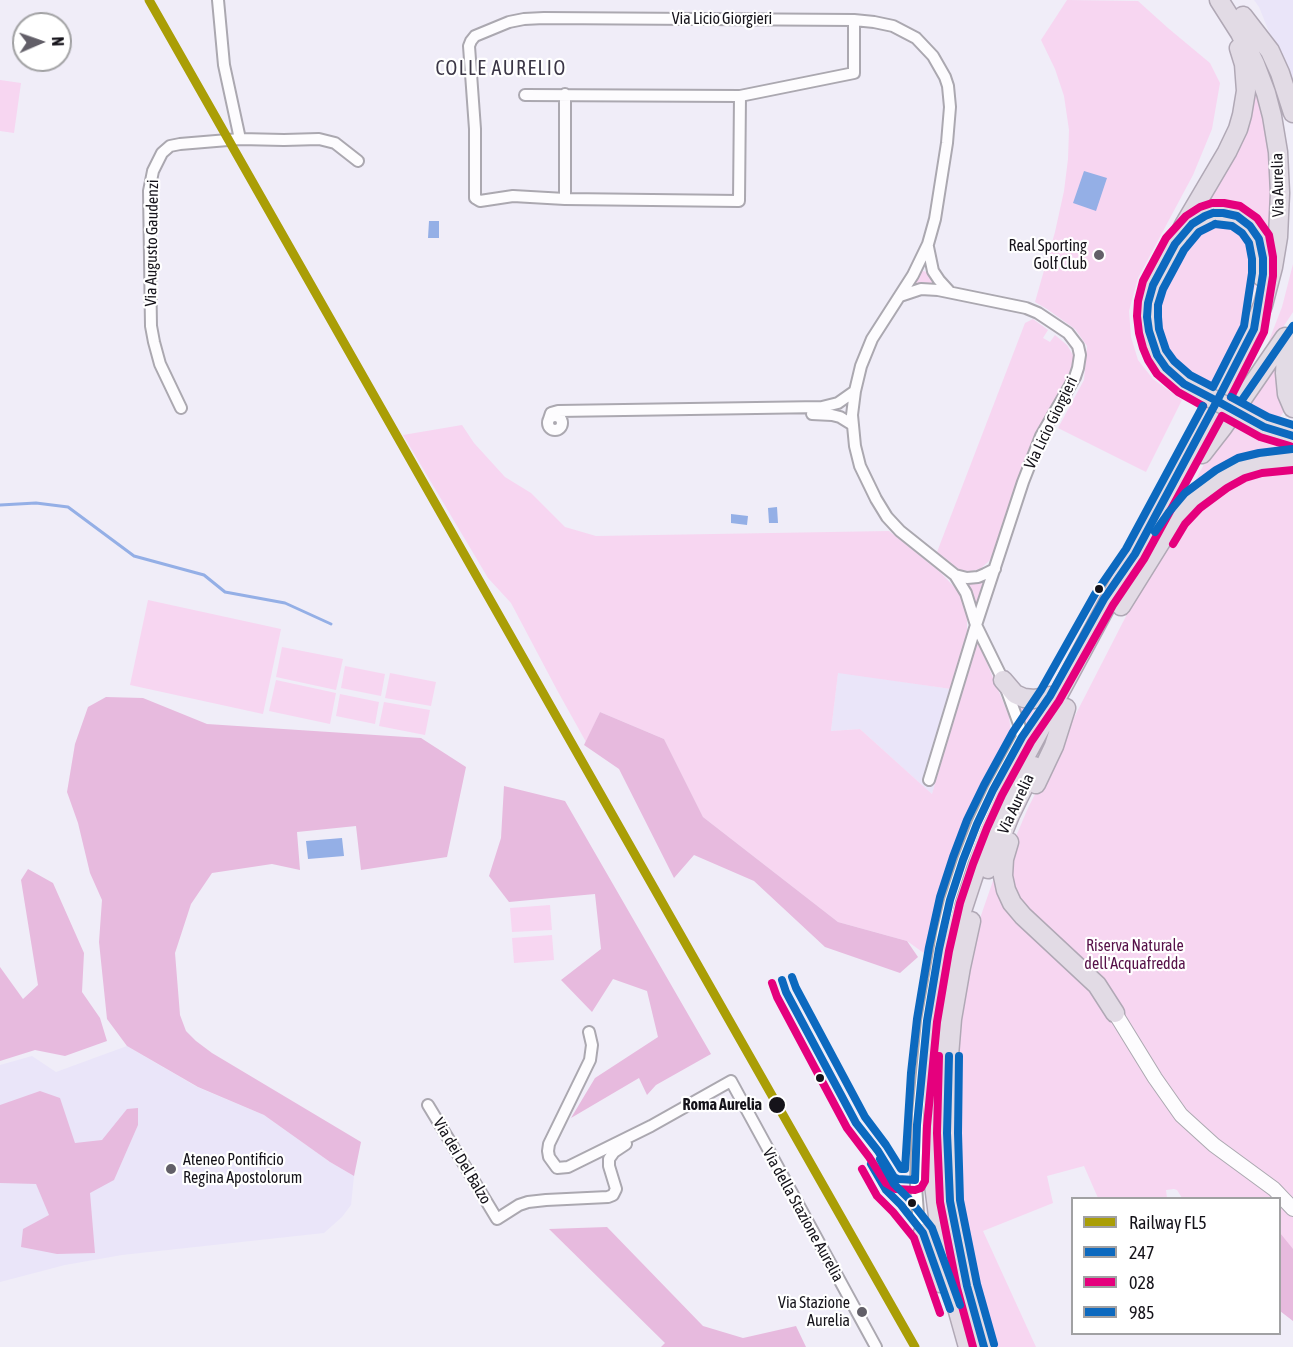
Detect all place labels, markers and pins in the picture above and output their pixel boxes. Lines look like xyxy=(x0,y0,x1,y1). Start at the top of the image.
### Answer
place label: Real Sporting Golf Club xyxy=(1009,236,1087,274)
marker: Real Sporting Golf Club xyxy=(1092,248,1106,262)
unlabelled marker xyxy=(1093,583,1105,595)
unlabelled marker xyxy=(814,1072,826,1084)
place label: Roma Aurelia xyxy=(682,1095,762,1115)
marker: Roma Aurelia xyxy=(767,1095,787,1115)
place label: Ateneo Pontificio Regina Apostolorum xyxy=(183,1150,302,1188)
marker: Ateneo Pontificio Regina Apostolorum xyxy=(164,1162,178,1176)
unlabelled marker xyxy=(906,1197,918,1209)
place label: Via Stazione Aurelia xyxy=(778,1293,850,1331)
marker: Via Stazione Aurelia xyxy=(855,1305,869,1319)

